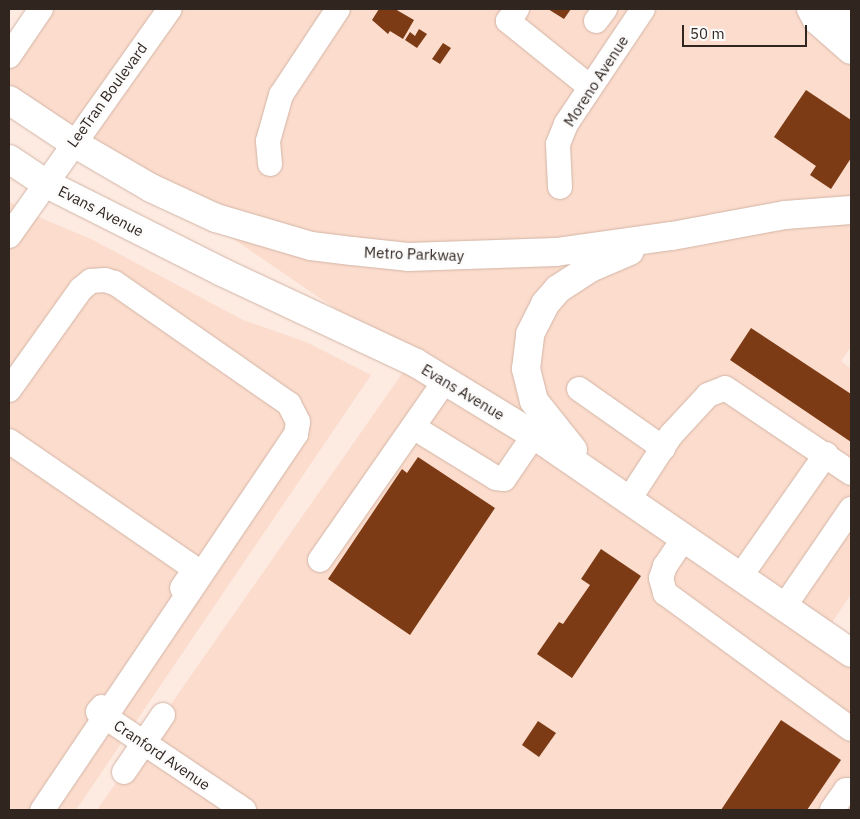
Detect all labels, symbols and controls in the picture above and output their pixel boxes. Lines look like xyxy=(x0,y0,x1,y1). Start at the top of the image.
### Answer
scale bar xyxy=(685,15,810,47)
text: 50 m xyxy=(690,24,725,43)
street label: Moreno Avenue xyxy=(560,32,632,130)
street label: LeeTran Boulevard xyxy=(63,39,151,151)
street label: Evans Avenue xyxy=(55,182,147,240)
street label: Metro Parkway xyxy=(364,243,464,265)
street label: Evans Avenue xyxy=(418,360,508,424)
street label: Cranford Avenue xyxy=(110,716,214,794)

